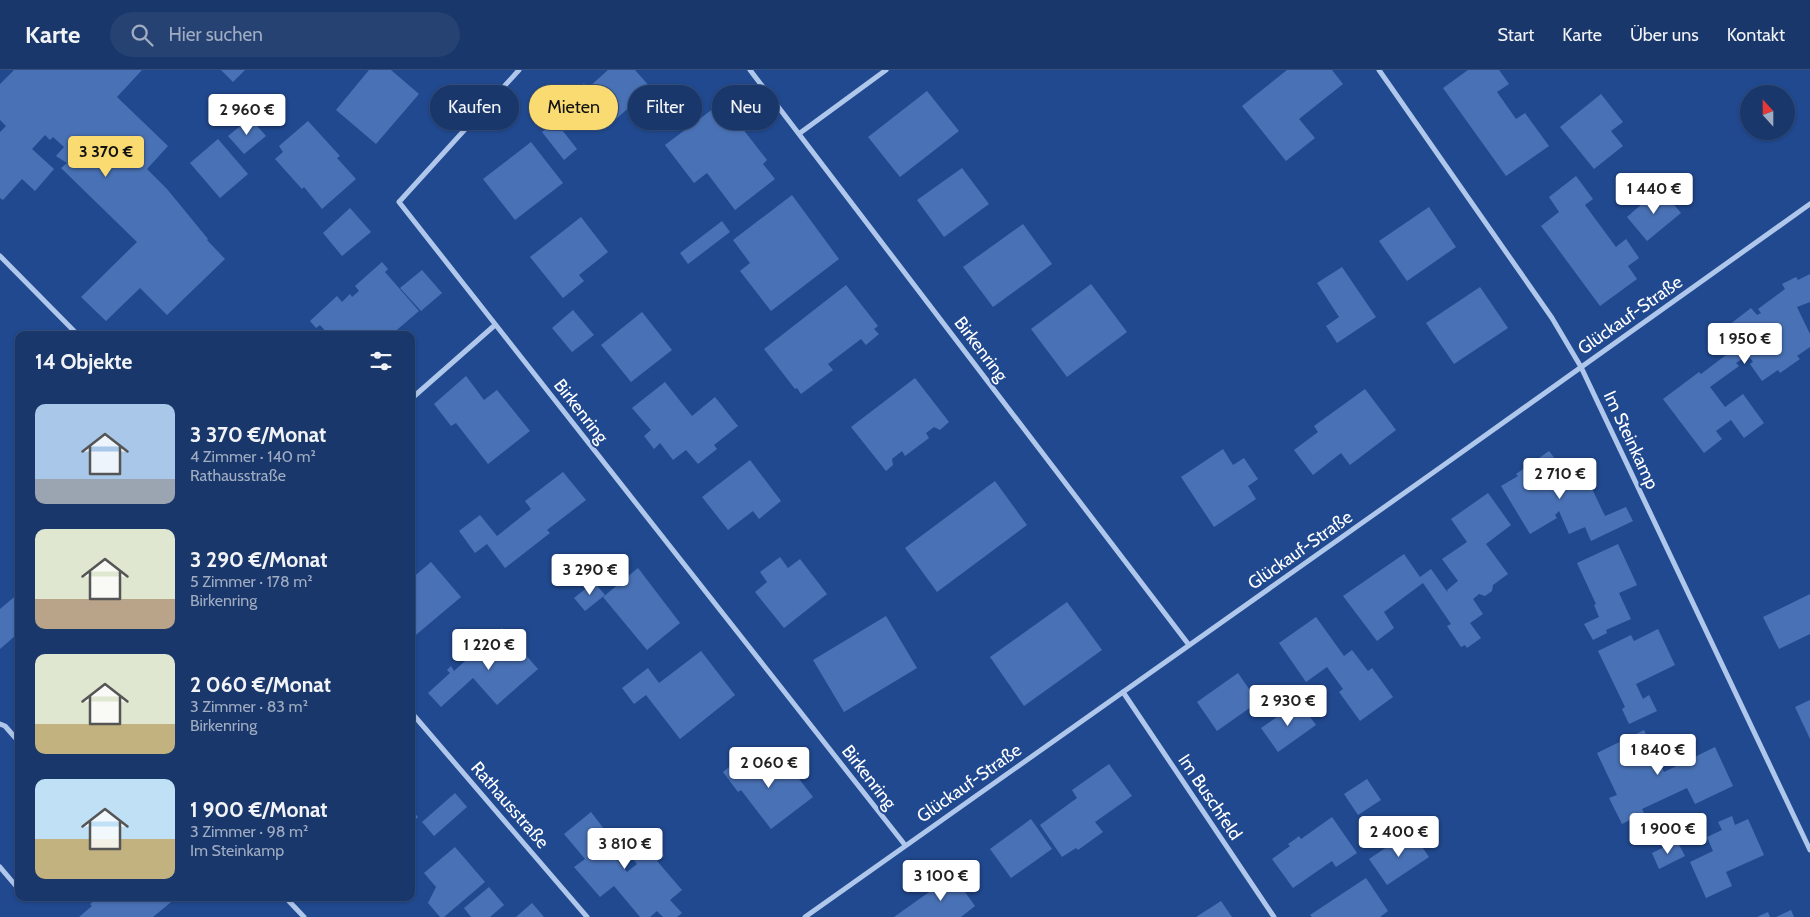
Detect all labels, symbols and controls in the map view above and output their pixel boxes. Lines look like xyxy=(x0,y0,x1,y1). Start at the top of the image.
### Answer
search box xyxy=(110,12,460,57)
text: Karte xyxy=(25,20,80,49)
icon: search xyxy=(128,21,156,49)
text: Hier suchen xyxy=(168,23,263,46)
text: Start xyxy=(1498,24,1534,46)
text: Karte xyxy=(1562,24,1602,46)
text: Über uns xyxy=(1630,24,1699,46)
text: Kontakt xyxy=(1727,24,1785,46)
chip: Kaufen xyxy=(430,85,519,130)
chip: Mieten xyxy=(529,85,618,130)
chip: Filter xyxy=(628,85,702,130)
chip: Neu xyxy=(712,85,779,130)
north arrow xyxy=(1740,85,1795,140)
map controls xyxy=(1740,85,1795,140)
pin: 2 960 € xyxy=(201,93,293,136)
text: 2 960 € xyxy=(219,100,275,119)
pin: 3 370 € xyxy=(60,136,152,178)
text: 3 370 € xyxy=(79,142,133,161)
pin: 1 440 € xyxy=(1608,172,1700,215)
text: 1 440 € xyxy=(1627,179,1681,198)
street label: Glückauf-Straße xyxy=(1573,271,1687,359)
street label: Birkenring xyxy=(949,312,1013,387)
pin: 1 950 € xyxy=(1699,322,1791,365)
text: 1 950 € xyxy=(1719,329,1771,348)
icon: filters xyxy=(367,347,395,375)
text: 14 Objekte xyxy=(35,349,132,374)
street label: Birkenring xyxy=(549,374,614,448)
street label: Im Steinkamp xyxy=(1599,387,1663,493)
text: 3 370 €/Monat xyxy=(190,422,326,447)
icon: home xyxy=(75,424,135,484)
text: 4 Zimmer · 140 m² xyxy=(190,447,316,466)
pin: 2 710 € xyxy=(1514,458,1606,500)
text: 2 710 € xyxy=(1534,464,1586,483)
text: Rathausstraße xyxy=(190,466,286,485)
street label: Glückauf-Straße xyxy=(1243,506,1357,594)
text: 3 290 €/Monat xyxy=(190,547,327,572)
icon: home xyxy=(75,549,135,609)
pin: 3 290 € xyxy=(544,554,636,596)
text: 3 290 € xyxy=(563,560,617,579)
text: 5 Zimmer · 178 m² xyxy=(190,572,313,591)
text: Birkenring xyxy=(190,591,257,610)
pin: 1 220 € xyxy=(443,628,535,671)
text: 1 220 € xyxy=(463,635,515,654)
text: 2 060 €/Monat xyxy=(190,672,331,697)
icon: home xyxy=(75,674,135,734)
pin: 2 930 € xyxy=(1242,684,1334,727)
text: 2 930 € xyxy=(1261,691,1315,710)
text: 3 Zimmer · 83 m² xyxy=(190,697,308,716)
text: Birkenring xyxy=(190,716,257,735)
pin: 1 840 € xyxy=(1612,734,1704,776)
street label: Glückauf-Straße xyxy=(912,739,1026,827)
street label: Birkenring xyxy=(837,740,902,814)
text: 1 840 € xyxy=(1631,740,1685,759)
pin: 2 060 € xyxy=(723,746,815,789)
street label: Im Buschfeld xyxy=(1173,750,1247,844)
text: 2 060 € xyxy=(740,753,798,772)
street label: Rathausstraße xyxy=(466,757,554,853)
text: 1 900 €/Monat xyxy=(190,797,328,822)
icon: home xyxy=(75,799,135,859)
pin: 1 900 € xyxy=(1622,812,1714,855)
pin: 2 400 € xyxy=(1353,816,1445,858)
text: 1 900 € xyxy=(1641,819,1695,838)
text: 3 Zimmer · 98 m² xyxy=(190,822,308,841)
text: 2 400 € xyxy=(1370,822,1428,841)
pin: 3 810 € xyxy=(579,828,671,870)
text: 3 810 € xyxy=(599,834,651,853)
text: Im Steinkamp xyxy=(190,841,284,860)
pin: 3 100 € xyxy=(895,860,987,902)
text: 3 100 € xyxy=(914,866,968,885)

